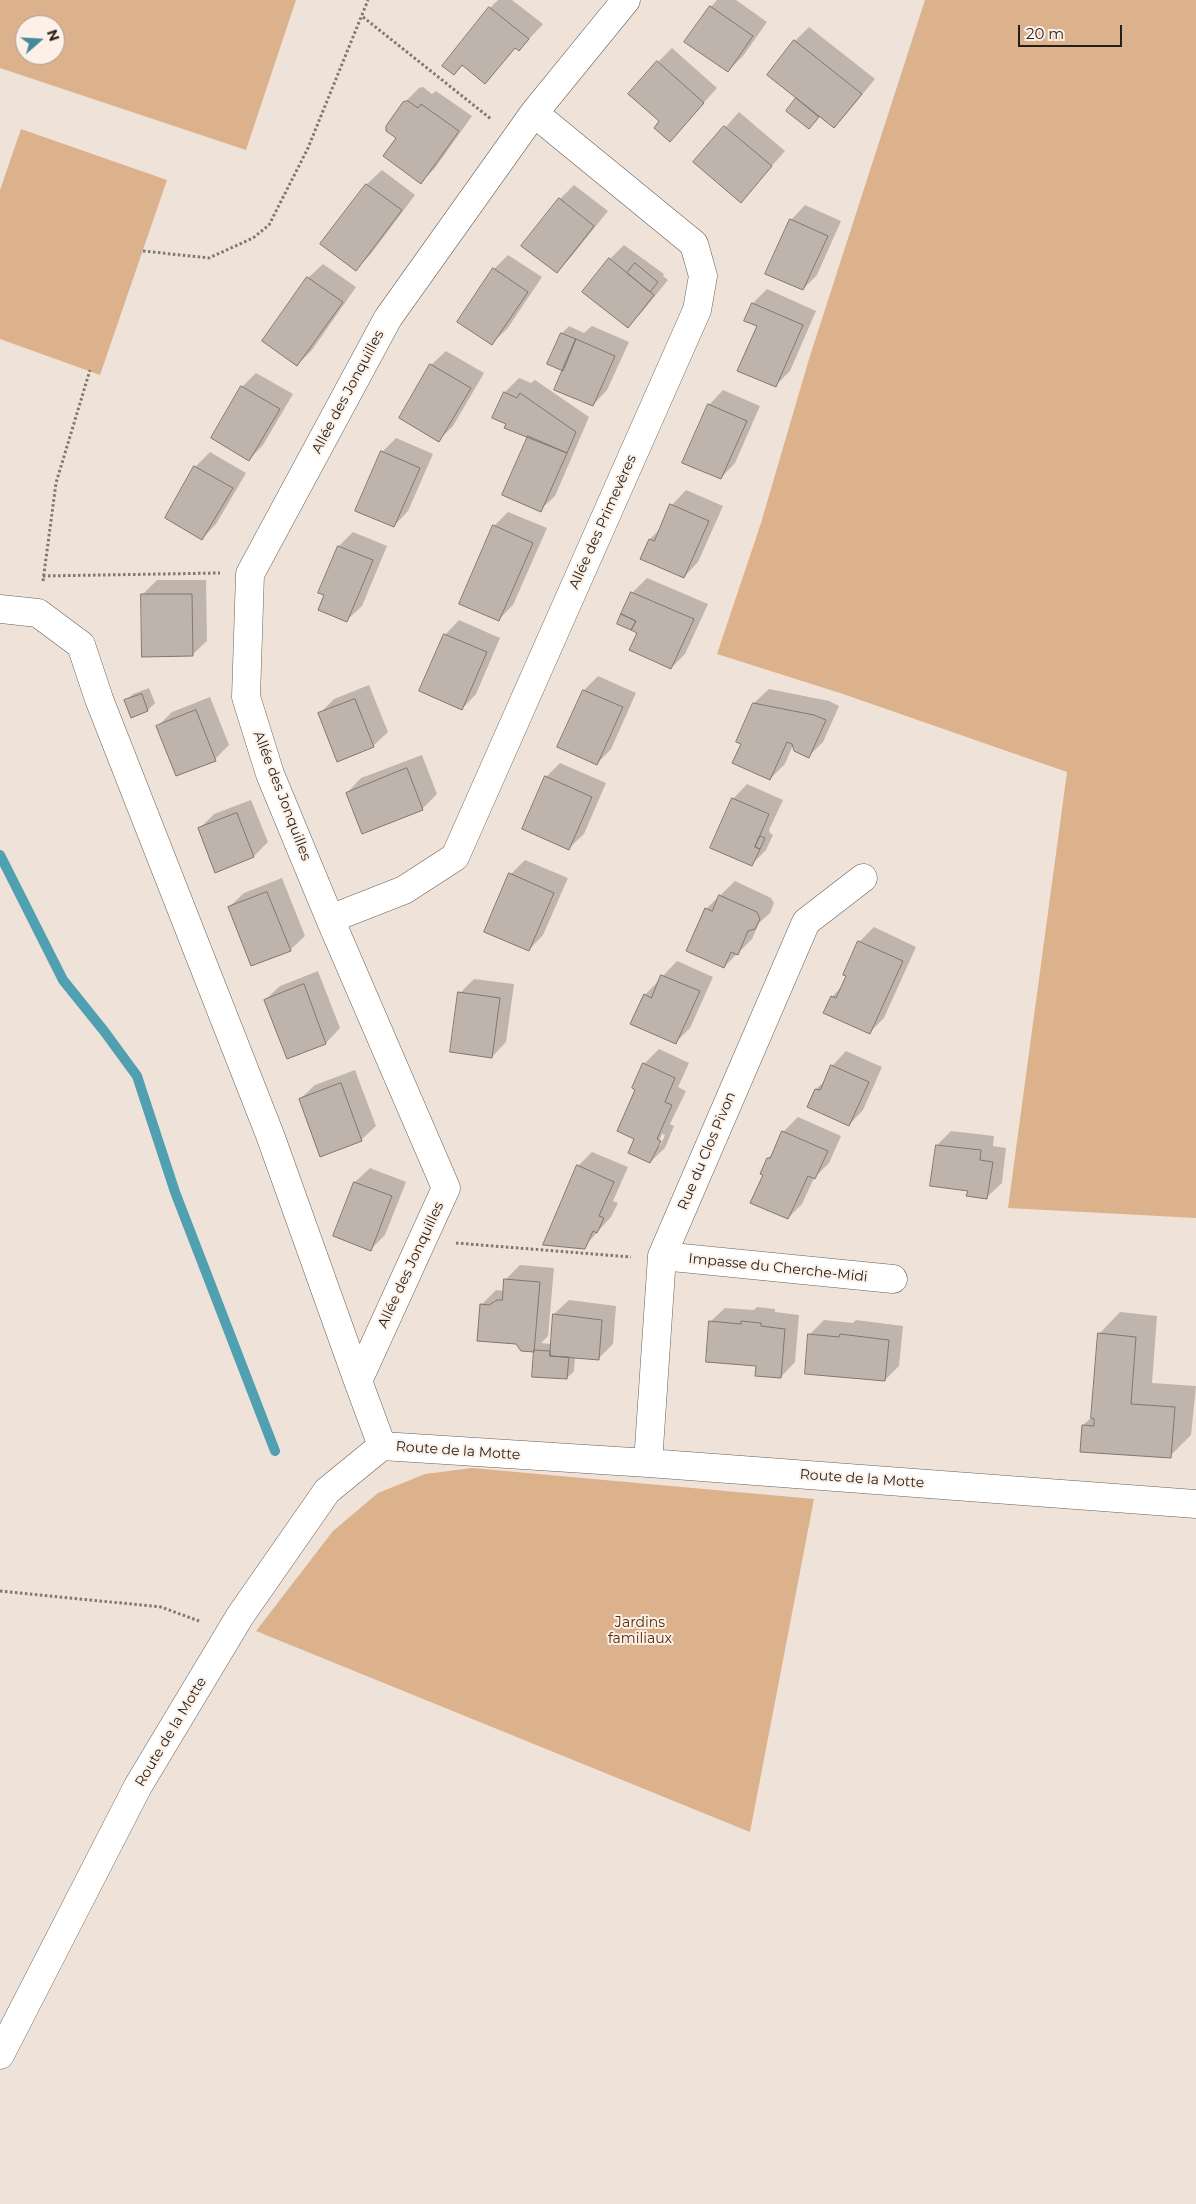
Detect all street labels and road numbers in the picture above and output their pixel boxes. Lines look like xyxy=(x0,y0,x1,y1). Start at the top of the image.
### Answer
street label: Allée des Jonquilles xyxy=(308,327,388,457)
street label: Allée des Primevères xyxy=(566,452,640,592)
street label: Allée des Jonquilles xyxy=(250,729,314,863)
street label: Rue du Clos Pivon xyxy=(675,1089,739,1213)
street label: Allée des Jonquilles xyxy=(374,1199,448,1331)
street label: Impasse du Cherche-Midi xyxy=(688,1250,868,1286)
street label: Route de la Motte xyxy=(395,1438,521,1464)
street label: Route de la Motte xyxy=(799,1466,925,1492)
street label: Route de la Motte xyxy=(132,1674,210,1790)

